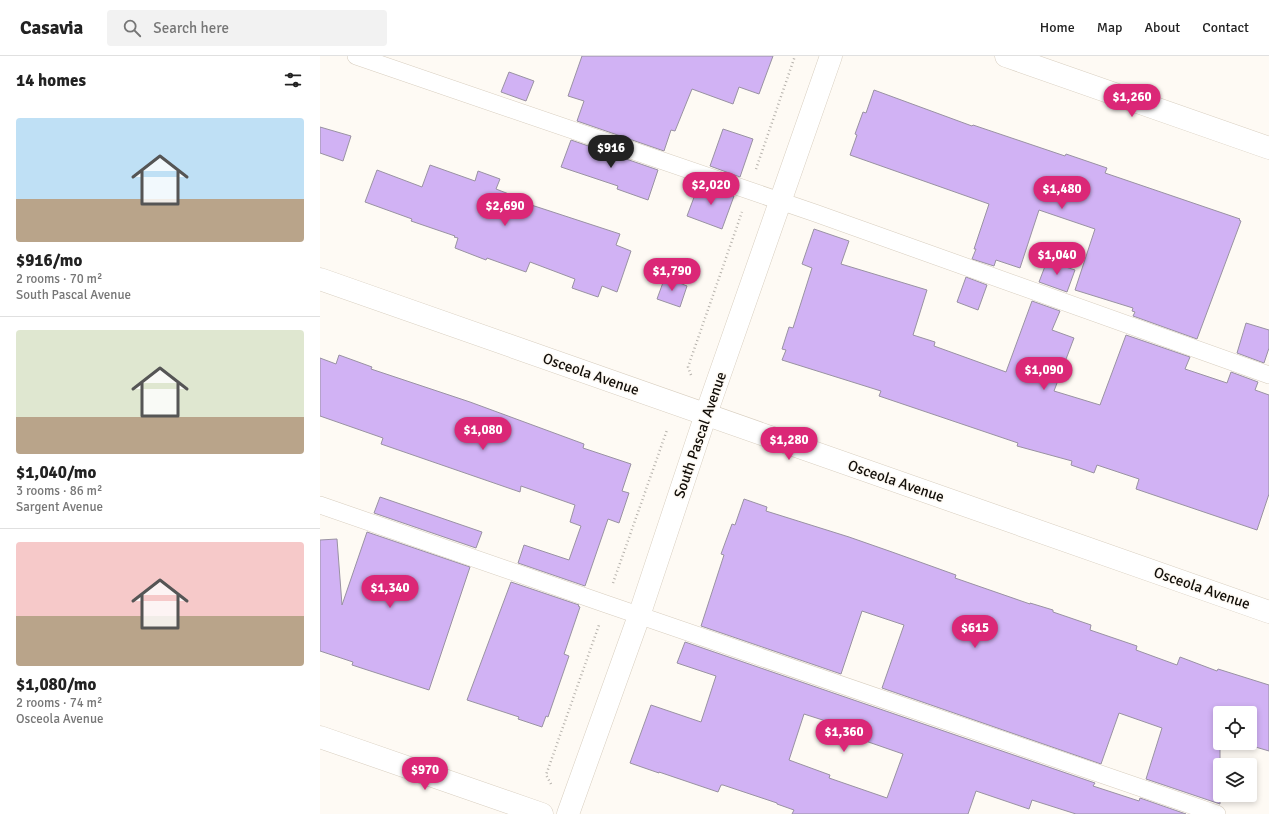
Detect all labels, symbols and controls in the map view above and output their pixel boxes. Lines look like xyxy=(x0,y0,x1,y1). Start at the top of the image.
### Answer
search box xyxy=(107,10,387,46)
text: Casavia xyxy=(20,16,83,40)
icon: search xyxy=(121,17,143,39)
text: Search here xyxy=(153,19,229,37)
text: Home xyxy=(1040,19,1075,36)
text: Map xyxy=(1097,19,1122,36)
text: About xyxy=(1144,19,1180,36)
text: Contact xyxy=(1202,19,1249,36)
icon: filters xyxy=(282,69,304,91)
text: 14 homes xyxy=(16,70,86,91)
pin: $1,260 xyxy=(1099,84,1165,118)
text: $1,260 xyxy=(1113,89,1151,105)
pin: $916 xyxy=(587,135,635,169)
text: $916 xyxy=(597,140,625,156)
icon: home xyxy=(124,144,196,216)
pin: $2,020 xyxy=(678,172,744,206)
pin: $1,480 xyxy=(1029,176,1095,210)
text: $2,020 xyxy=(692,177,730,193)
text: $1,480 xyxy=(1043,181,1081,197)
pin: $2,690 xyxy=(472,193,538,227)
text: $2,690 xyxy=(486,198,524,214)
pin: $1,040 xyxy=(1024,242,1090,276)
text: $1,040 xyxy=(1038,247,1076,263)
text: $916/mo xyxy=(16,250,82,271)
pin: $1,790 xyxy=(639,258,705,292)
text: $1,790 xyxy=(653,263,691,279)
text: 2 rooms · 70 m² xyxy=(16,271,102,287)
text: South Pascal Avenue xyxy=(16,287,131,303)
street label: Osceola Avenue xyxy=(540,349,642,399)
icon: home xyxy=(124,356,196,428)
pin: $1,090 xyxy=(1011,357,1077,391)
text: $1,090 xyxy=(1025,362,1063,378)
street label: South Pascal Avenue xyxy=(670,369,730,501)
pin: $1,080 xyxy=(450,417,516,451)
text: $1,080 xyxy=(464,422,502,438)
pin: $1,280 xyxy=(756,427,822,461)
text: $1,280 xyxy=(770,432,808,448)
street label: Osceola Avenue xyxy=(845,456,947,506)
text: $1,040/mo xyxy=(16,462,96,483)
text: 3 rooms · 86 m² xyxy=(16,483,102,499)
text: Sargent Avenue xyxy=(16,499,103,515)
street label: Osceola Avenue xyxy=(1151,563,1253,613)
icon: home xyxy=(124,568,196,640)
pin: $1,340 xyxy=(357,575,423,609)
text: $1,340 xyxy=(371,580,409,596)
pin: $615 xyxy=(951,615,999,649)
text: $615 xyxy=(961,620,989,636)
text: $1,080/mo xyxy=(16,674,96,695)
text: 2 rooms · 74 m² xyxy=(16,695,102,711)
map controls xyxy=(1213,706,1257,802)
button: locate xyxy=(1213,706,1257,750)
text: Osceola Avenue xyxy=(16,711,104,727)
pin: $1,360 xyxy=(811,719,877,753)
text: $1,360 xyxy=(825,724,863,740)
pin: $970 xyxy=(401,757,449,791)
button: layers xyxy=(1213,758,1257,802)
text: $970 xyxy=(411,762,439,778)

